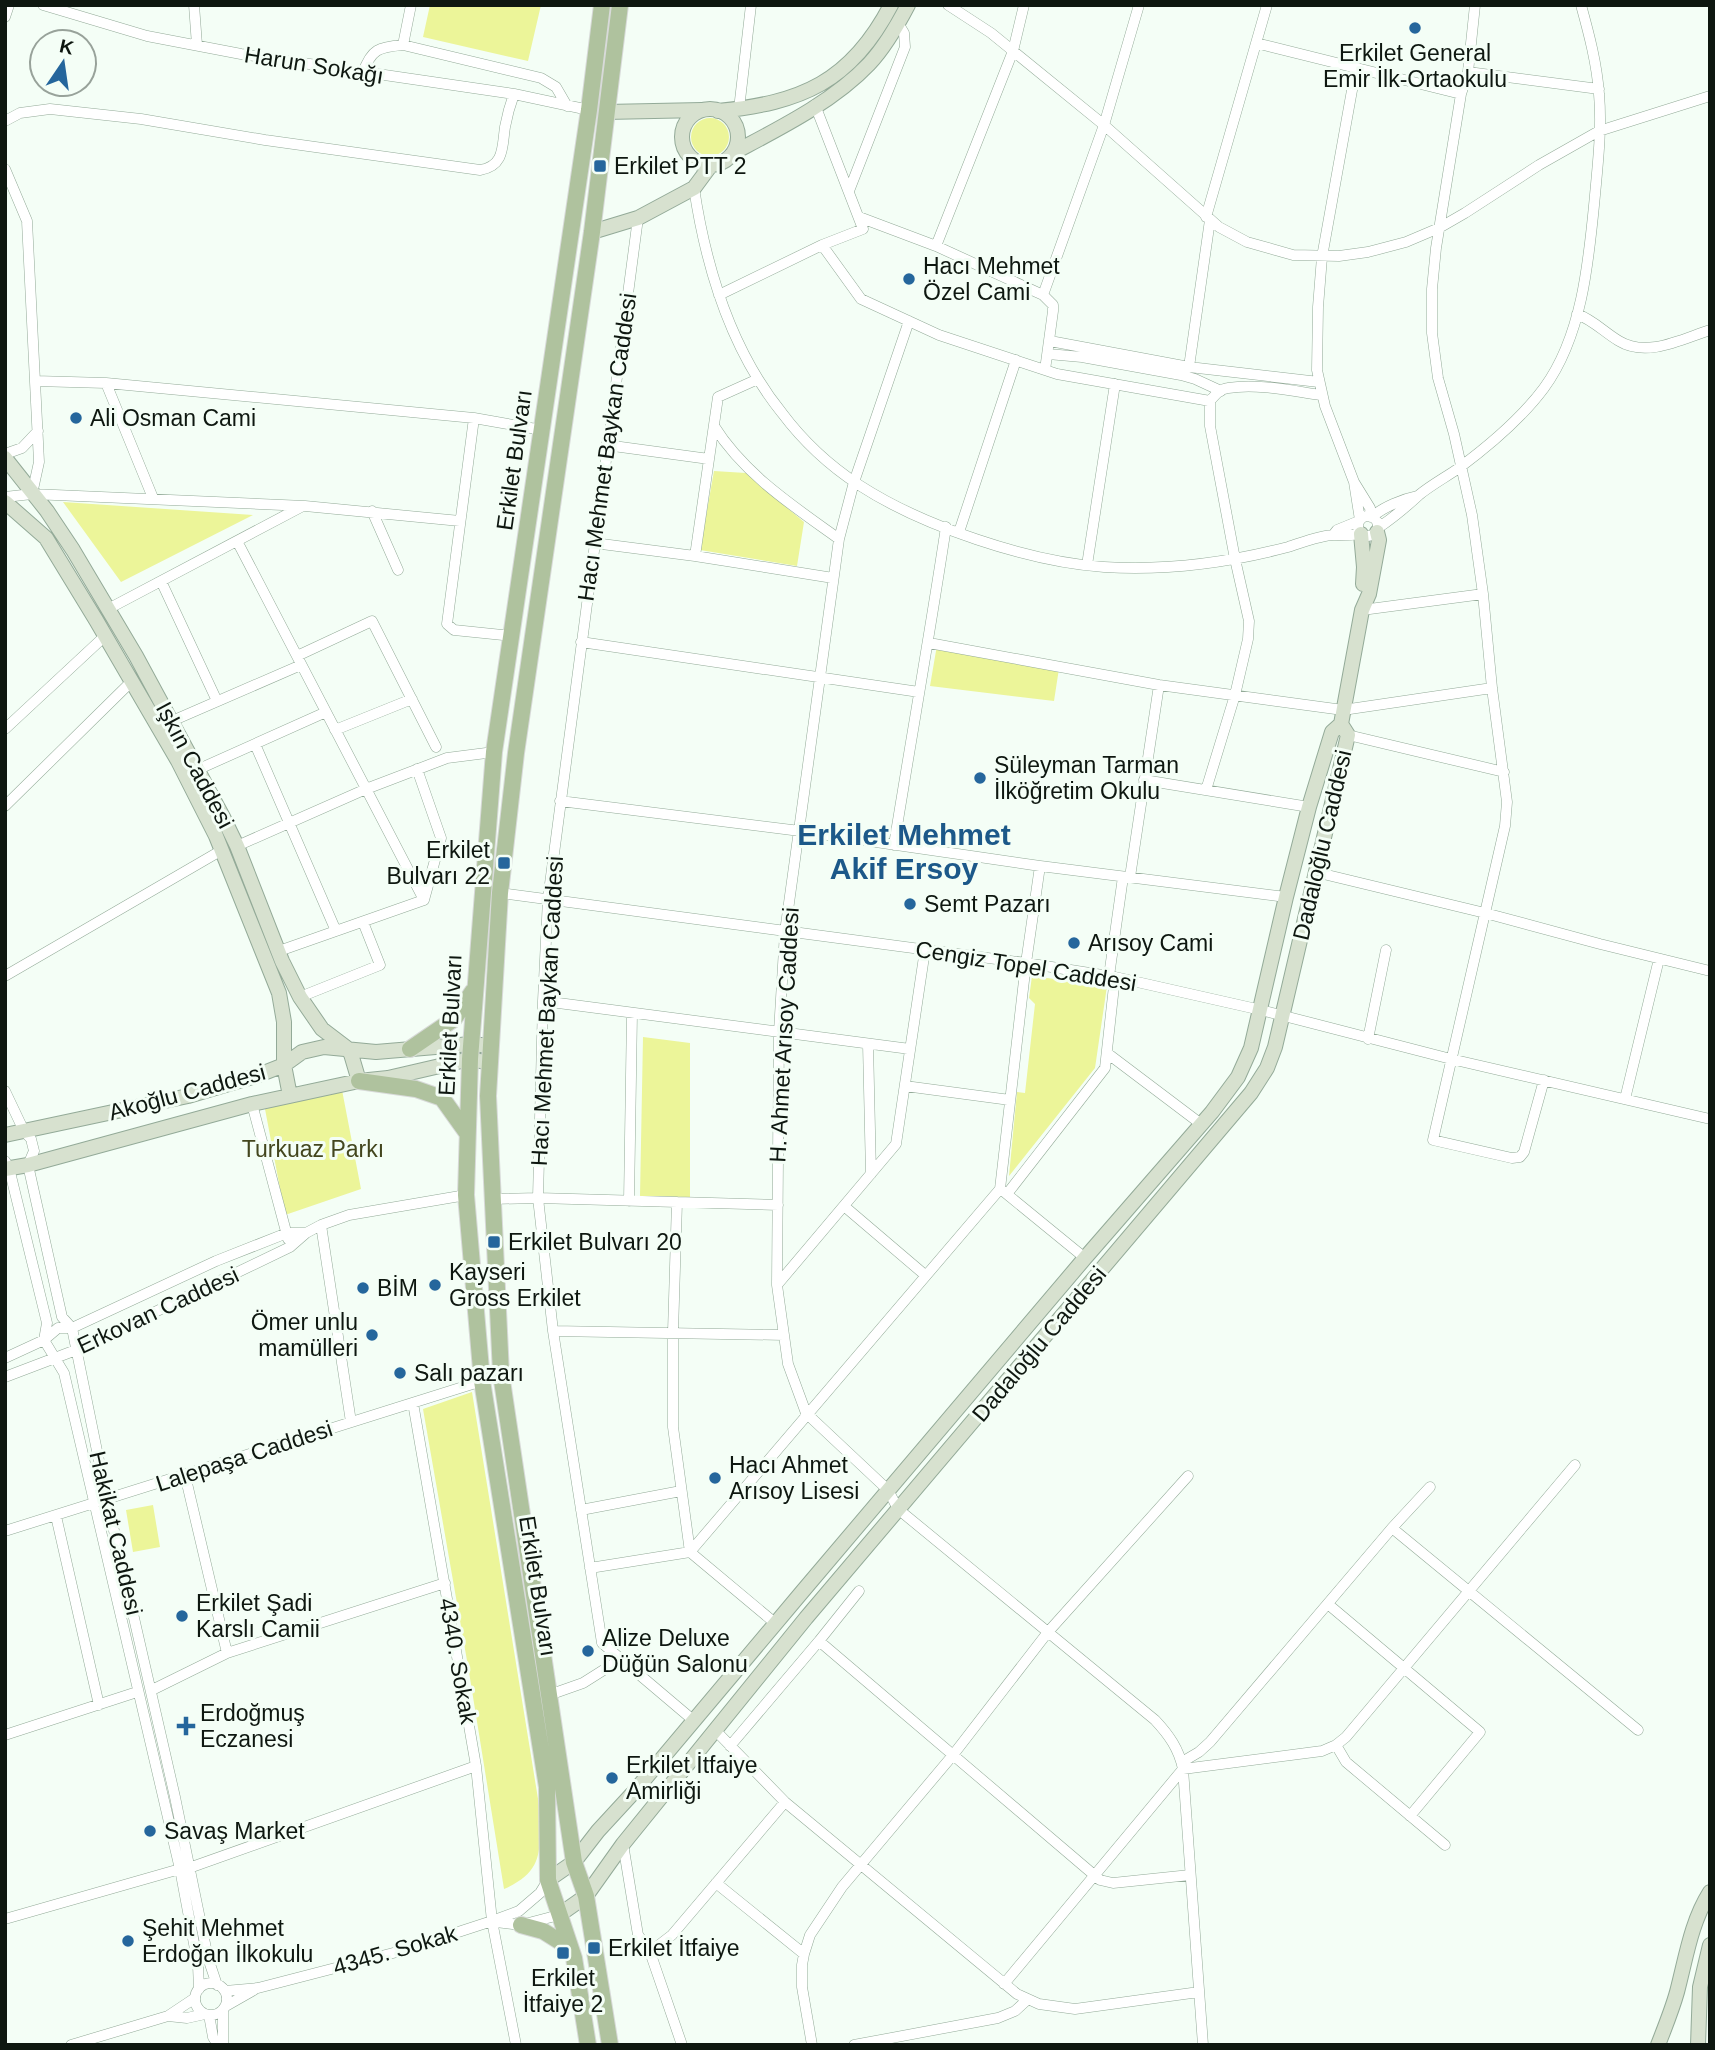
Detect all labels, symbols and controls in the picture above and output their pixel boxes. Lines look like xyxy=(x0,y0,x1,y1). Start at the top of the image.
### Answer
marker: Erkilet General Emir İlk-Ortaokulu xyxy=(1407,20,1423,36)
north arrow xyxy=(28,28,98,98)
text: K xyxy=(58,35,76,59)
place label: Erkilet General Emir İlk-Ortaokulu xyxy=(1323,40,1507,92)
street label: Harun Sokağı xyxy=(243,41,385,89)
place label: Erkilet PTT 2 xyxy=(614,153,747,179)
marker: Erkilet PTT 2 xyxy=(592,158,608,174)
place label: Hacı Mehmet Özel Cami xyxy=(923,253,1060,305)
marker: Hacı Mehmet Özel Cami xyxy=(901,271,917,287)
street label: Hacı Mehmet Baykan Caddesi xyxy=(573,291,641,603)
street label: Erkilet Bulvarı xyxy=(491,388,537,532)
place label: Ali Osman Cami xyxy=(90,405,256,431)
marker: Ali Osman Cami xyxy=(68,410,84,426)
street label: Işkın Caddesi xyxy=(151,697,239,833)
street label: Dadaloğlu Caddesi xyxy=(1287,747,1357,943)
place label: Süleyman Tarman İlköğretim Okulu xyxy=(994,752,1179,804)
marker: Süleyman Tarman İlköğretim Okulu xyxy=(972,770,988,786)
district label: Erkilet Mehmet Akif Ersoy xyxy=(797,818,1011,885)
place label: Erkilet Bulvarı 22 xyxy=(386,837,491,889)
marker: Erkilet Bulvarı 22 xyxy=(496,855,512,871)
street label: Hacı Mehmet Baykan Caddesi xyxy=(526,855,568,1167)
place label: Semt Pazarı xyxy=(924,891,1051,917)
marker: Semt Pazarı xyxy=(902,896,918,912)
street label: H. Ahmet Arısoy Caddesi xyxy=(764,907,804,1163)
place label: Arısoy Cami xyxy=(1088,930,1213,956)
marker: Arısoy Cami xyxy=(1066,935,1082,951)
street label: Cengiz Topel Caddesi xyxy=(914,936,1138,996)
street label: Erkilet Bulvarı xyxy=(433,953,467,1097)
street label: Akoğlu Caddesi xyxy=(106,1059,268,1125)
park label: Turkuaz Parkı xyxy=(242,1136,384,1162)
place label: Erkilet Bulvarı 20 xyxy=(508,1229,682,1255)
marker: Erkilet Bulvarı 20 xyxy=(486,1234,502,1250)
place label: Kayseri Gross Erkilet xyxy=(449,1259,581,1311)
street label: Erkovan Caddesi xyxy=(73,1261,243,1359)
street label: Dadaloğlu Caddesi xyxy=(967,1261,1111,1427)
place label: BİM xyxy=(377,1275,418,1301)
marker: Kayseri Gross Erkilet xyxy=(427,1277,443,1293)
marker: BİM xyxy=(355,1280,371,1296)
place label: Ömer unlu mamülleri xyxy=(251,1309,358,1361)
marker: Ömer unlu mamülleri xyxy=(364,1327,380,1343)
place label: Salı pazarı xyxy=(414,1360,524,1386)
marker: Salı pazarı xyxy=(392,1365,408,1381)
street label: Lalepaşa Caddesi xyxy=(152,1415,336,1497)
street label: Hakikat Caddesi xyxy=(84,1448,148,1618)
place label: Hacı Ahmet Arısoy Lisesi xyxy=(729,1452,859,1504)
marker: Hacı Ahmet Arısoy Lisesi xyxy=(707,1470,723,1486)
street label: Erkilet Bulvarı xyxy=(514,1514,562,1658)
place label: Erkilet Şadi Karslı Camii xyxy=(196,1590,320,1642)
street label: 4340. Sokak xyxy=(434,1596,482,1727)
marker: Erkilet Şadi Karslı Camii xyxy=(174,1608,190,1624)
place label: Alize Deluxe Düğün Salonu xyxy=(602,1625,748,1677)
marker: Alize Deluxe Düğün Salonu xyxy=(580,1643,596,1659)
place label: Erdoğmuş Eczanesi xyxy=(200,1700,305,1752)
marker: Erdoğmuş Eczanesi xyxy=(178,1718,194,1734)
place label: Erkilet İtfaiye Amirliği xyxy=(626,1752,758,1804)
marker: Erkilet İtfaiye Amirliği xyxy=(604,1770,620,1786)
place label: Savaş Market xyxy=(164,1818,305,1844)
marker: Savaş Market xyxy=(142,1823,158,1839)
place label: Şehit Mehmet Erdoğan İlkokulu xyxy=(142,1915,313,1967)
street label: 4345. Sokak xyxy=(330,1920,461,1980)
marker: Şehit Mehmet Erdoğan İlkokulu xyxy=(120,1933,136,1949)
place label: Erkilet İtfaiye xyxy=(608,1935,740,1961)
marker: Erkilet İtfaiye xyxy=(586,1940,602,1956)
marker: Erkilet İtfaiye 2 xyxy=(555,1945,571,1961)
place label: Erkilet İtfaiye 2 xyxy=(523,1965,603,2017)

